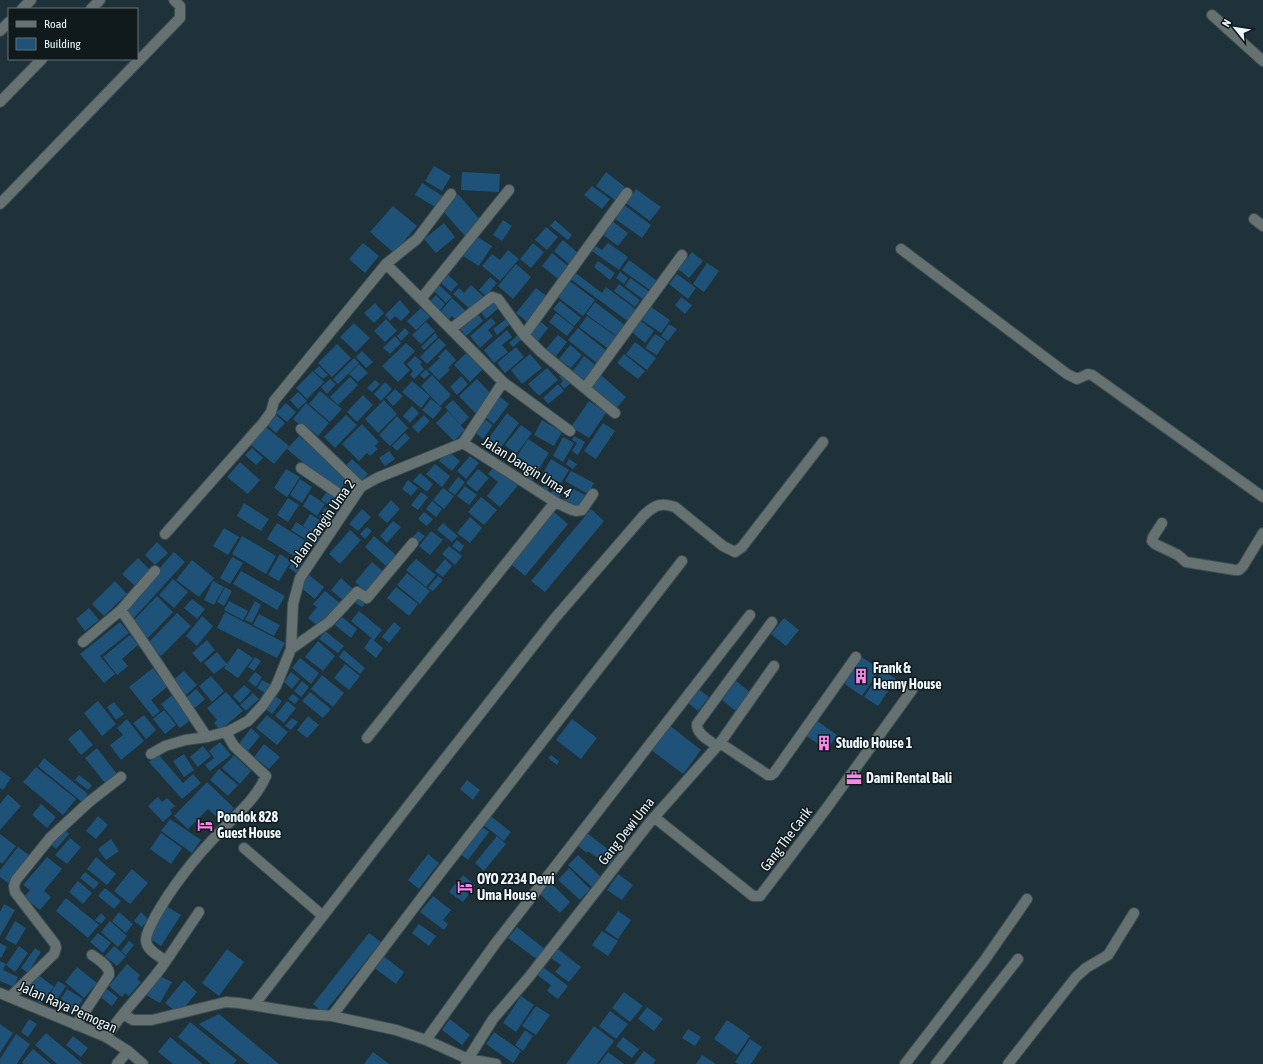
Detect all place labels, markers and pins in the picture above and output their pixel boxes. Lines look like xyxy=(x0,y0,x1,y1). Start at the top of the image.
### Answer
place label: Frank & Henny House xyxy=(873,660,942,692)
building icon: Frank & Henny House xyxy=(852,667,870,685)
building icon: Studio House 1 xyxy=(815,734,833,752)
place label: Studio House 1 xyxy=(836,735,913,751)
office icon: Dami Rental Bali xyxy=(845,769,863,787)
place label: Dami Rental Bali xyxy=(866,770,952,786)
place label: Pondok 828 Guest House xyxy=(217,809,281,841)
hotel icon: Pondok 828 Guest House xyxy=(196,816,214,834)
place label: OYO 2234 Dewi Uma House xyxy=(477,871,555,903)
hotel icon: OYO 2234 Dewi Uma House xyxy=(456,878,474,896)

